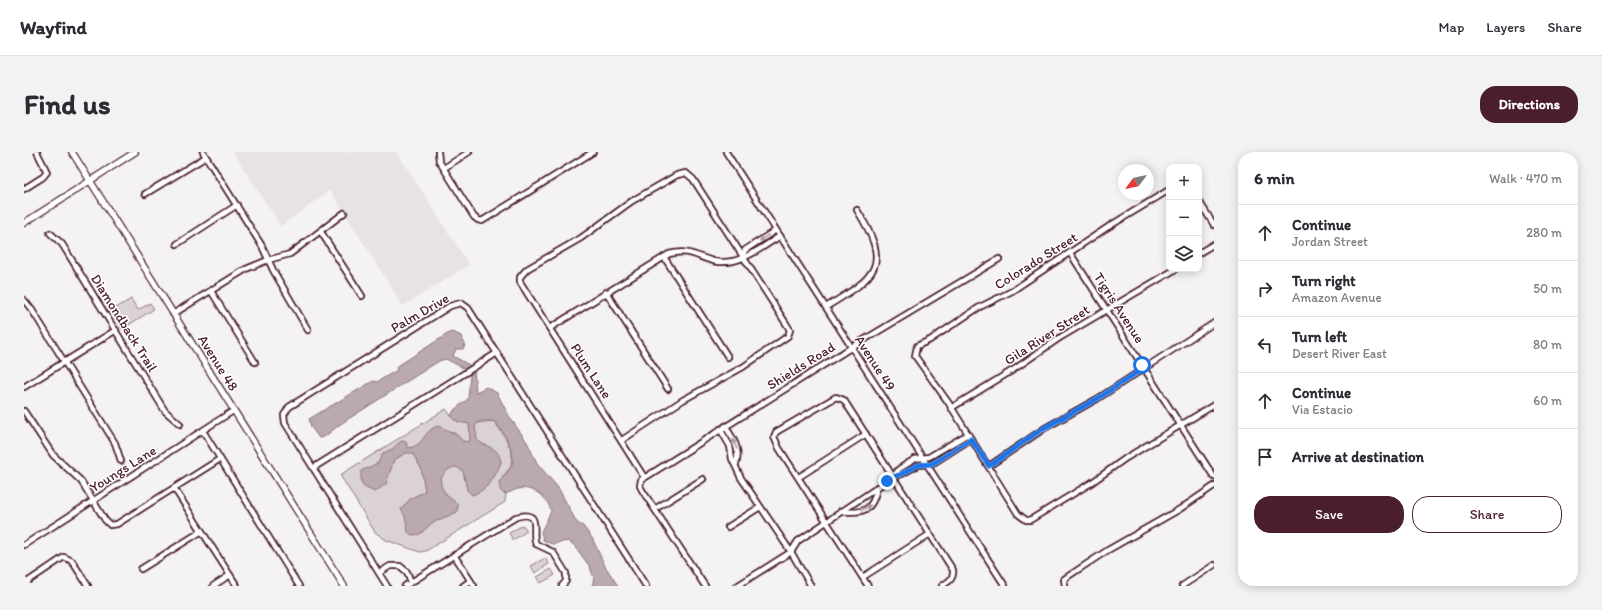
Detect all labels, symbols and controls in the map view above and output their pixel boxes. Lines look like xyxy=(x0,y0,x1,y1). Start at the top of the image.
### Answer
text: Wayfind xyxy=(20,16,87,39)
text: Map xyxy=(1439,19,1464,36)
text: Layers xyxy=(1486,19,1525,36)
text: Share xyxy=(1547,19,1582,36)
button: Directions xyxy=(1480,86,1578,123)
text: Find us xyxy=(24,87,111,121)
north arrow xyxy=(1118,164,1154,200)
map controls xyxy=(1166,164,1202,272)
button: + xyxy=(1166,164,1202,200)
text: 6 min xyxy=(1254,168,1295,188)
text: Walk · 470 m xyxy=(1489,171,1562,186)
button: − xyxy=(1166,200,1202,236)
text: Continue xyxy=(1292,216,1351,234)
icon: ahead xyxy=(1254,222,1276,244)
text: 280 m xyxy=(1526,225,1562,240)
street label: Colorado Street xyxy=(991,229,1081,293)
one-way arrow xyxy=(759,234,770,242)
text: Jordan Street xyxy=(1292,234,1368,249)
button: layers xyxy=(1166,236,1202,272)
street label: Tigris Avenue xyxy=(1090,269,1148,347)
street label: Diamondback Trail xyxy=(87,271,161,375)
text: Turn right xyxy=(1292,272,1356,290)
icon: right xyxy=(1254,278,1276,300)
text: 50 m xyxy=(1533,281,1562,296)
street label: Palm Drive xyxy=(388,289,452,336)
text: Amazon Avenue xyxy=(1292,290,1382,305)
street label: Gila River Street xyxy=(1001,301,1093,369)
text: Turn left xyxy=(1292,328,1347,346)
street label: Avenue 48 xyxy=(194,332,242,395)
street label: Avenue 49 xyxy=(851,332,899,394)
icon: left xyxy=(1254,334,1276,356)
text: 80 m xyxy=(1533,337,1562,352)
street label: Shields Road xyxy=(764,338,839,394)
street label: Plum Lane xyxy=(567,340,615,402)
text: Desert River East xyxy=(1292,346,1387,361)
route start xyxy=(1133,356,1151,374)
text: Continue xyxy=(1292,384,1351,402)
icon: ahead xyxy=(1254,390,1276,412)
text: 60 m xyxy=(1533,393,1562,408)
text: Via Estacio xyxy=(1292,402,1353,417)
one-way arrow xyxy=(732,438,738,450)
street label: Youngs Lane xyxy=(87,442,160,496)
icon: arrive xyxy=(1254,446,1276,468)
text: Arrive at destination xyxy=(1292,448,1424,466)
route end xyxy=(878,472,896,490)
button: Save xyxy=(1254,496,1404,533)
button: Share xyxy=(1412,496,1562,533)
one-way arrow xyxy=(860,505,871,512)

